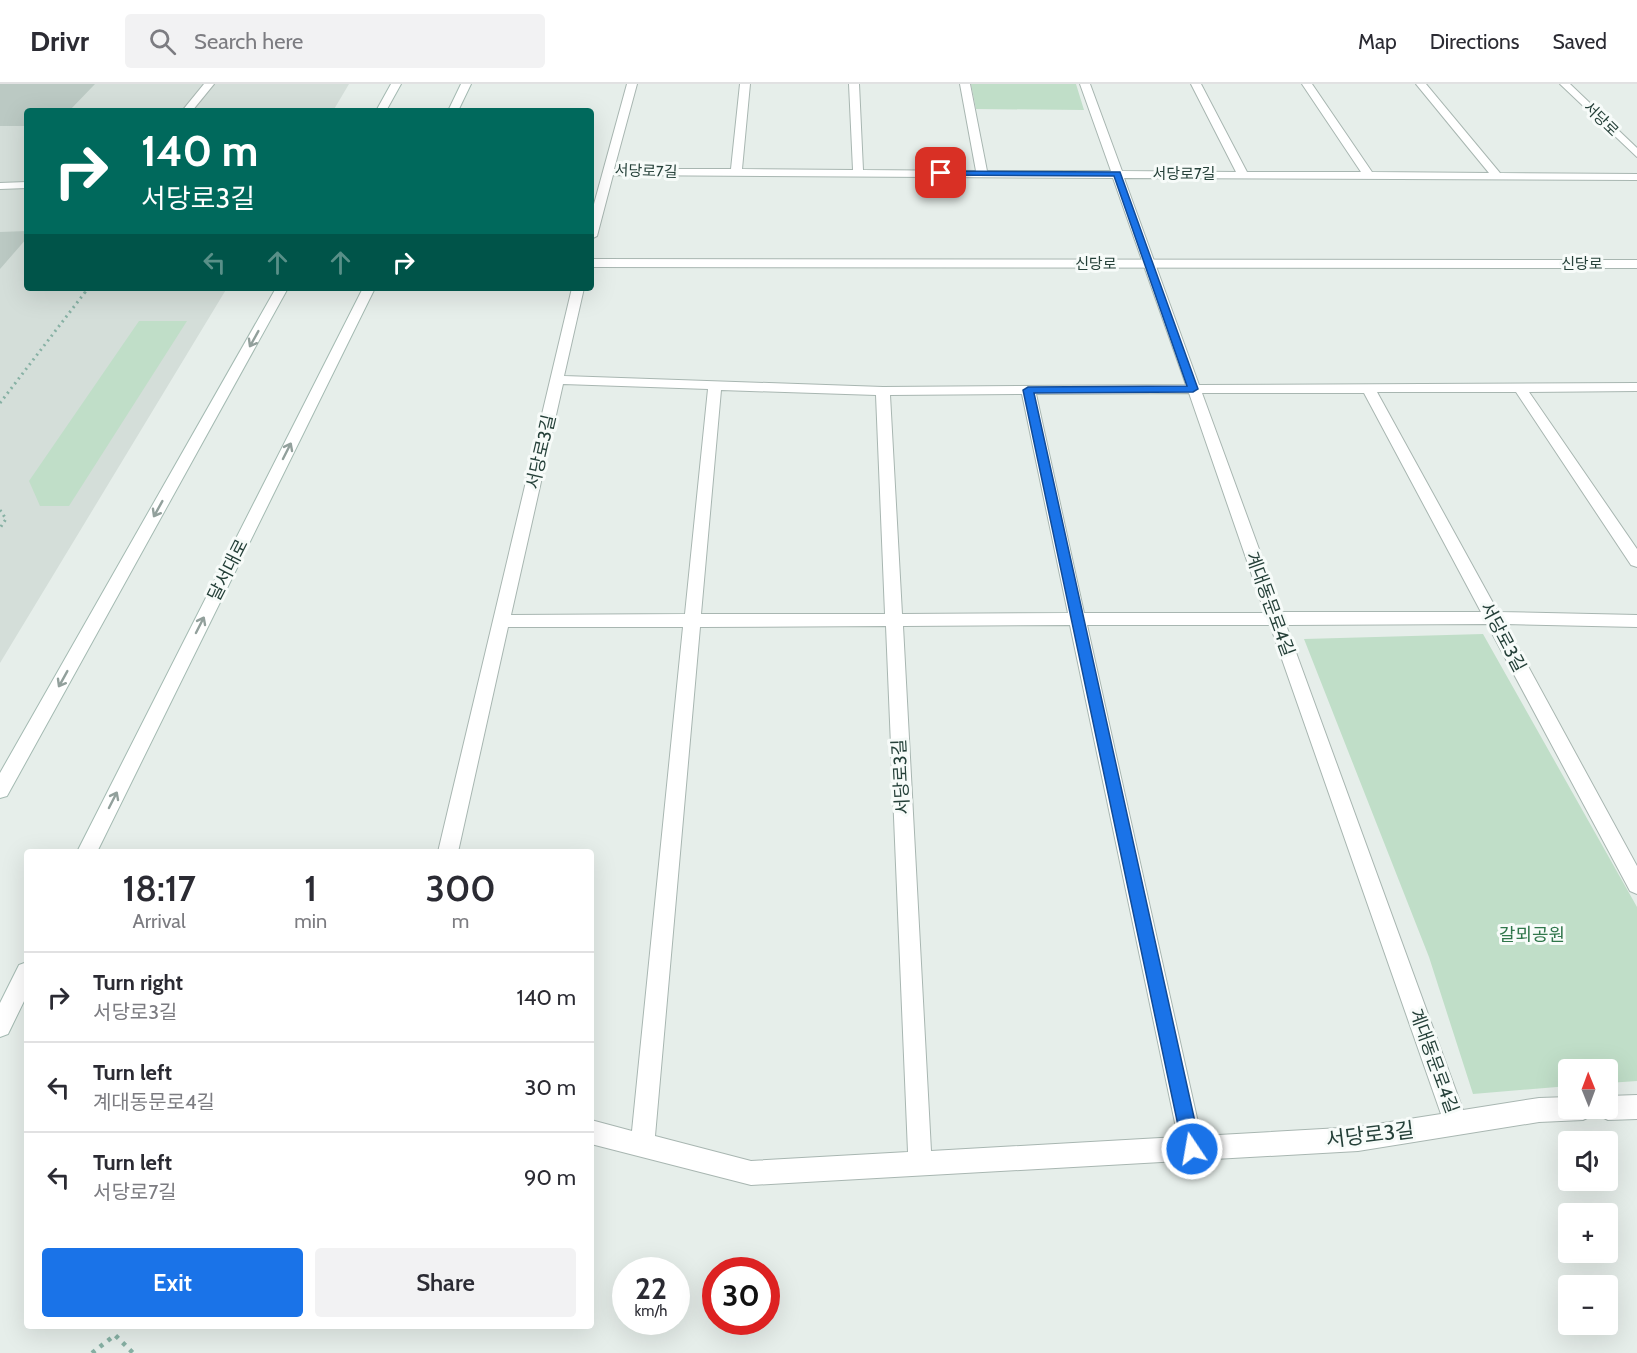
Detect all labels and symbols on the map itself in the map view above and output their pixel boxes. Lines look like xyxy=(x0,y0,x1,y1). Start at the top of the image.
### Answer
street label: 서당로 xyxy=(1580,98,1622,140)
pin xyxy=(915,147,966,198)
street label: 서당로7길 xyxy=(614,161,678,181)
street label: 서당로7길 xyxy=(1153,165,1215,183)
street label: 신당로 xyxy=(1075,255,1117,273)
street label: 신당로 xyxy=(1561,255,1603,273)
one-way arrow xyxy=(247,330,259,347)
street label: 서당로3길 xyxy=(522,413,560,491)
one-way arrow xyxy=(282,442,294,460)
one-way arrow xyxy=(152,500,164,517)
street label: 달서대로 xyxy=(203,535,253,605)
street label: 계대동문로4길 xyxy=(1241,549,1299,659)
street label: 서당로3길 xyxy=(1475,598,1531,676)
one-way arrow xyxy=(195,617,207,635)
one-way arrow xyxy=(56,670,68,687)
street label: 서당로3길 xyxy=(888,738,914,816)
one-way arrow xyxy=(108,791,119,809)
park label: 갈뫼공원 xyxy=(1499,924,1565,946)
street label: 계대동문로4길 xyxy=(1405,1006,1463,1116)
north arrow xyxy=(1558,1059,1618,1119)
position arrow xyxy=(1160,1117,1224,1181)
street label: 서당로3길 xyxy=(1324,1117,1415,1152)
speed limit sign: 30 xyxy=(702,1257,780,1335)

